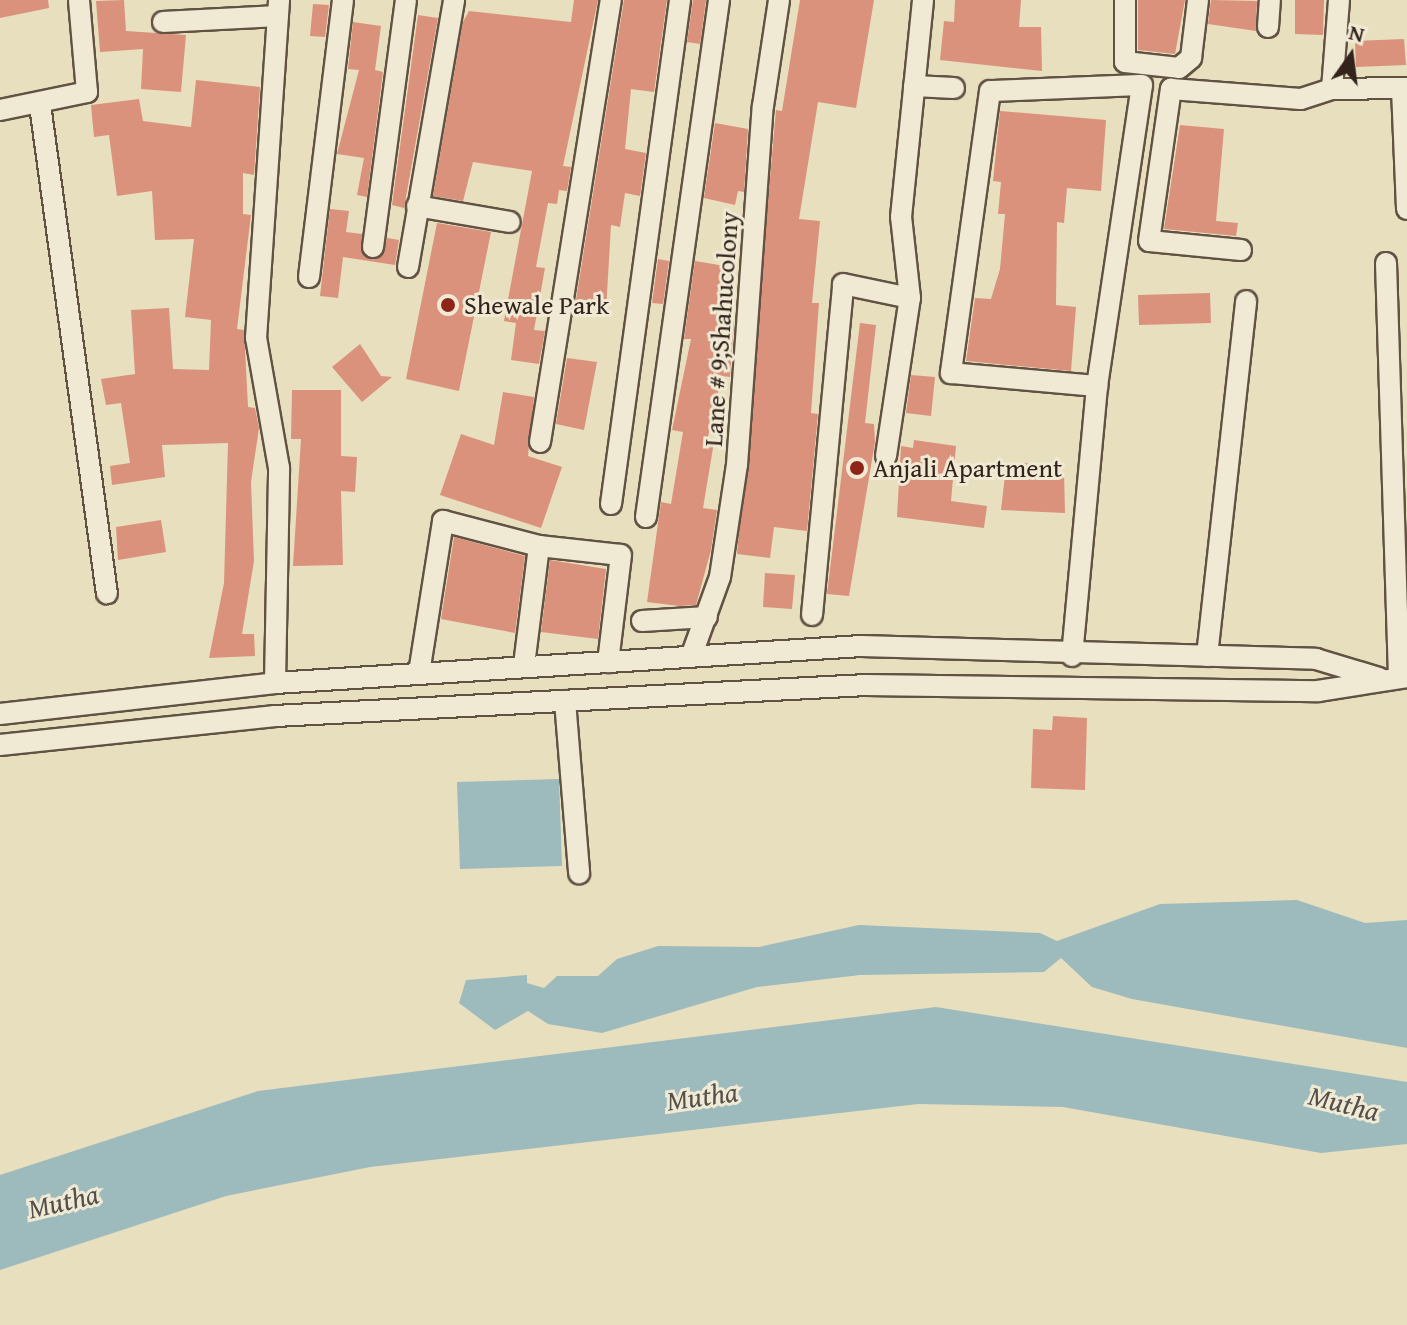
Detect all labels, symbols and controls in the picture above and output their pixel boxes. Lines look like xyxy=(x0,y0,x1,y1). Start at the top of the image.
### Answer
text: N xyxy=(1346,15,1368,50)
north arrow xyxy=(1311,16,1391,96)
street label: Lane # 9;Shahucolony xyxy=(697,210,745,448)
place label: Shewale Park xyxy=(464,289,609,321)
marker: Shewale Park xyxy=(439,296,457,314)
place label: Anjali Apartment xyxy=(873,452,1062,484)
marker: Anjali Apartment xyxy=(848,459,866,477)
water label: Mutha xyxy=(664,1074,740,1118)
water label: Mutha xyxy=(1305,1078,1383,1128)
water label: Mutha xyxy=(24,1177,102,1225)

